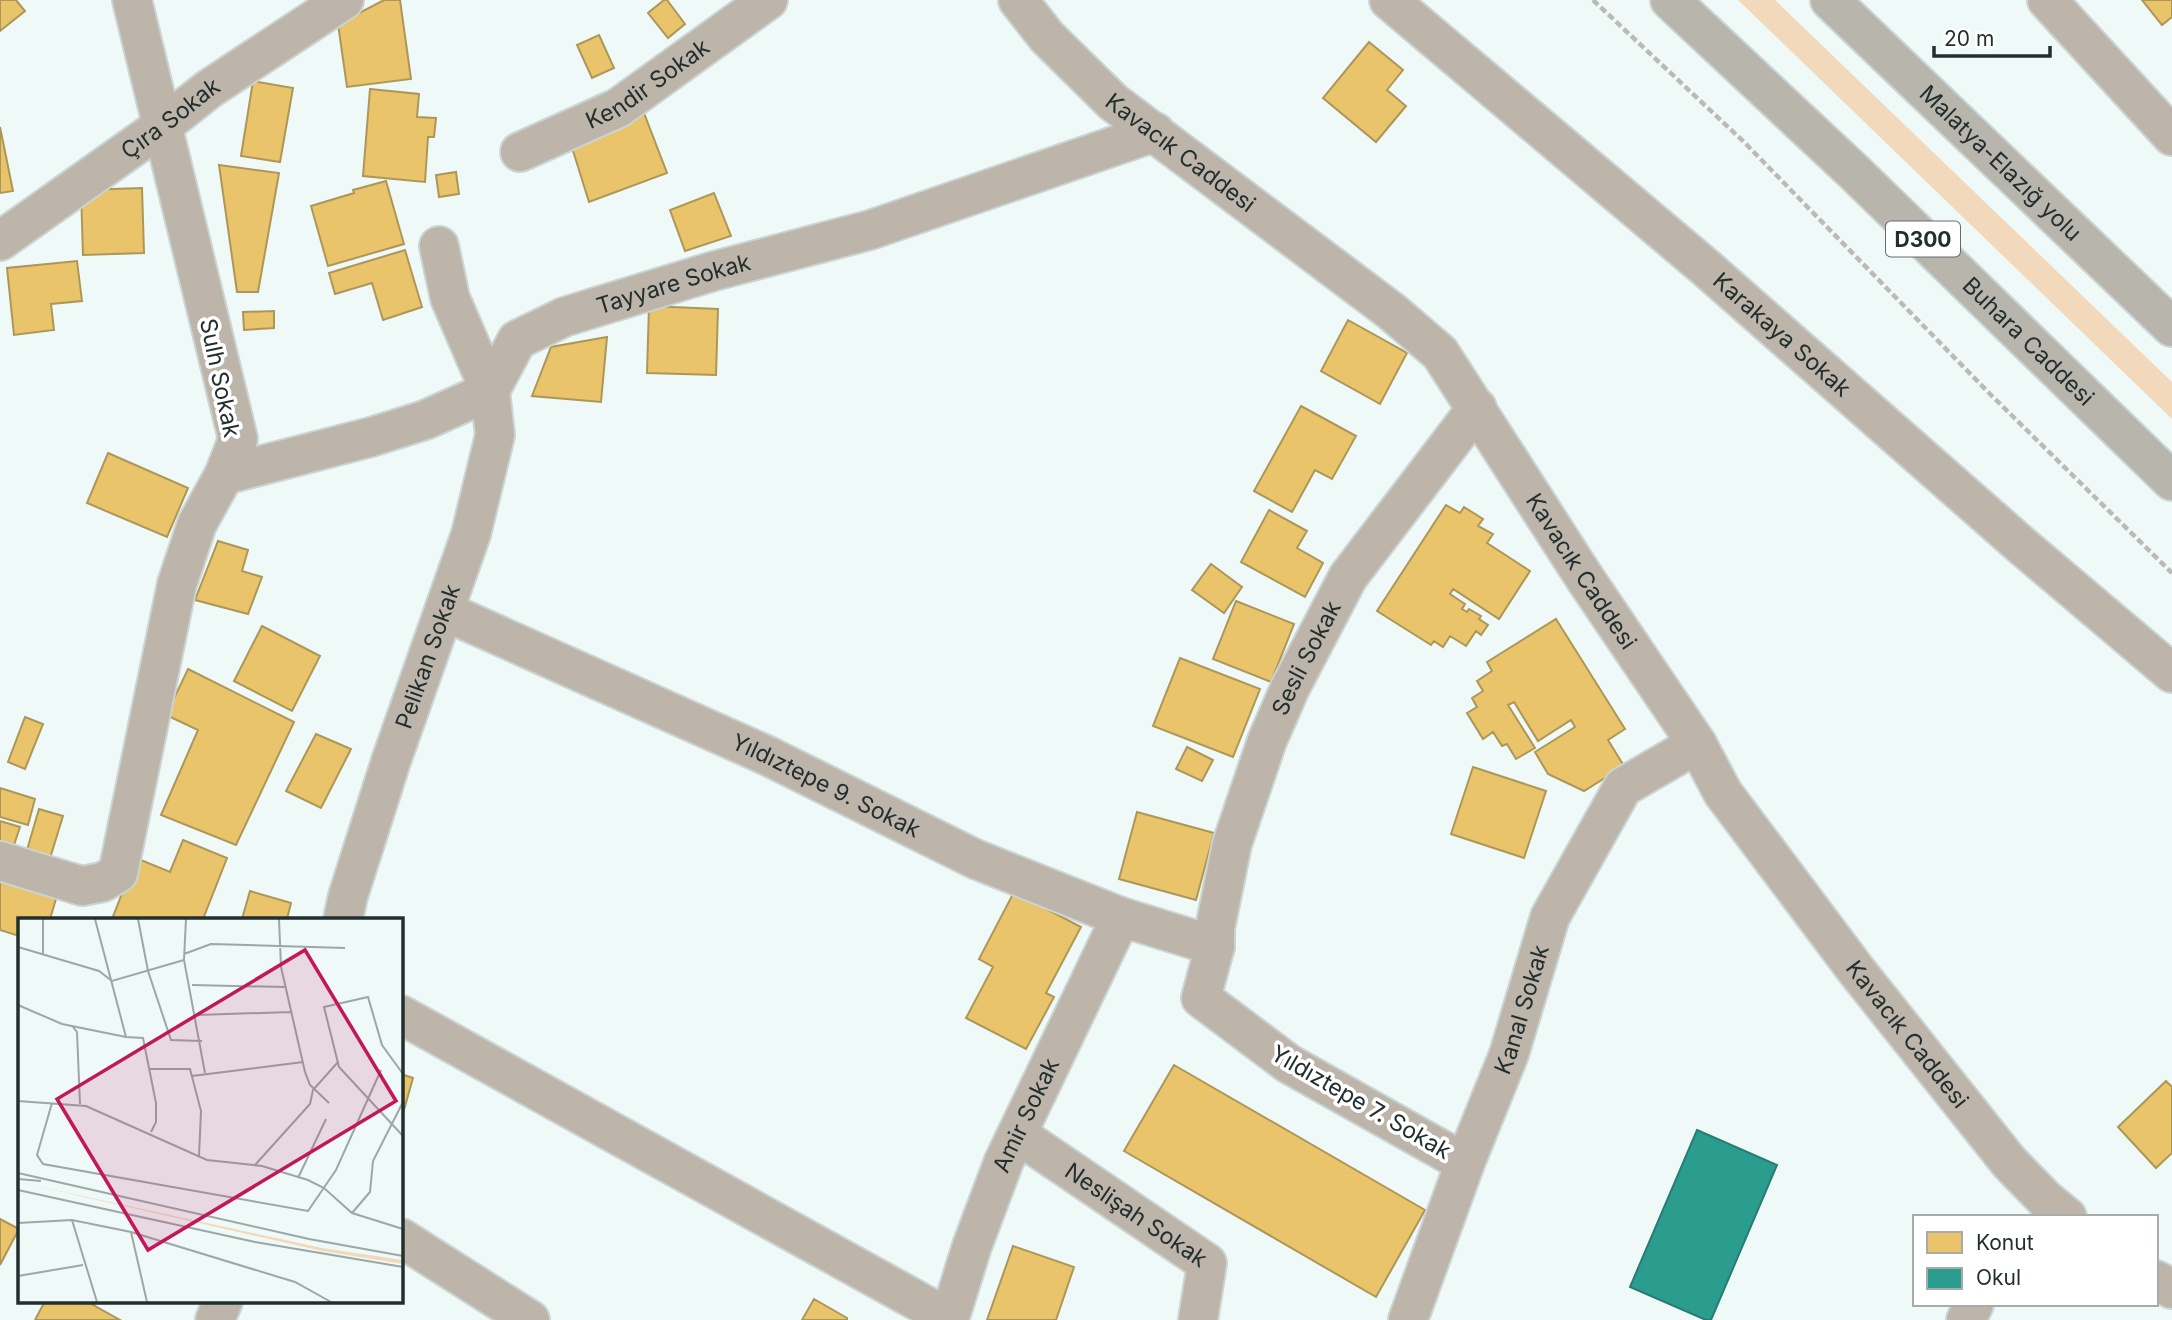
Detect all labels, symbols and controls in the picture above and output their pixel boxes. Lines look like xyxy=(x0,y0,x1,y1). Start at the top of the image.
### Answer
scale bar xyxy=(1934,14,2050,58)
text: 20 m xyxy=(1944,26,1994,51)
street label: Kendir Sokak xyxy=(581,33,715,135)
street label: Çıra Sokak xyxy=(115,72,225,165)
street label: Malatya-Elazığ yolu xyxy=(1914,79,2087,247)
street label: Kavacık Caddesi xyxy=(1100,87,1261,218)
road number: D300 xyxy=(1886,222,1960,256)
street label: Tayyare Sokak xyxy=(593,248,754,320)
street label: Karakaya Sokak xyxy=(1707,267,1857,403)
street label: Buhara Caddesi xyxy=(1957,271,2100,412)
street label: Sulh Sokak xyxy=(194,316,246,440)
street label: Kavacık Caddesi xyxy=(1520,488,1643,654)
street label: Pelikan Sokak xyxy=(389,580,466,733)
street label: Sesli Sokak xyxy=(1266,596,1347,720)
street label: Yıldıztepe 9. Sokak xyxy=(727,728,925,844)
inset map xyxy=(18,918,402,1302)
street label: Kanal Sokak xyxy=(1488,941,1555,1078)
street label: Kavacık Caddesi xyxy=(1840,955,1974,1114)
street label: Yıldıztepe 7. Sokak xyxy=(1266,1039,1456,1165)
street label: Amir Sokak xyxy=(987,1053,1065,1176)
street label: Neslişah Sokak xyxy=(1060,1157,1213,1273)
legend xyxy=(1913,1215,2158,1306)
text: Konut xyxy=(1976,1230,2034,1255)
text: Okul xyxy=(1976,1265,2021,1290)

